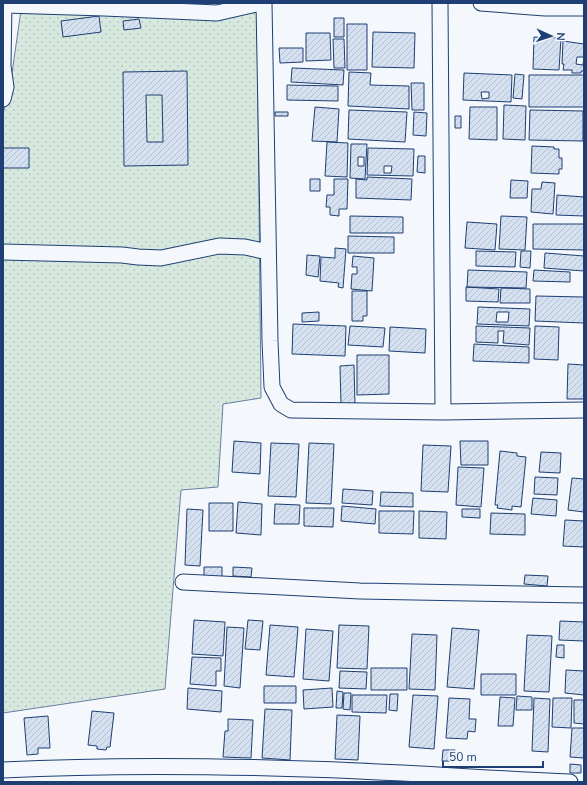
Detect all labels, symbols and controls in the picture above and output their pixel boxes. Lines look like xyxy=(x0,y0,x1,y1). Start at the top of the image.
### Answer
north arrow xyxy=(531,16,571,56)
text: N xyxy=(553,32,568,41)
scale bar xyxy=(443,743,543,769)
text: 50 m xyxy=(449,749,477,765)

